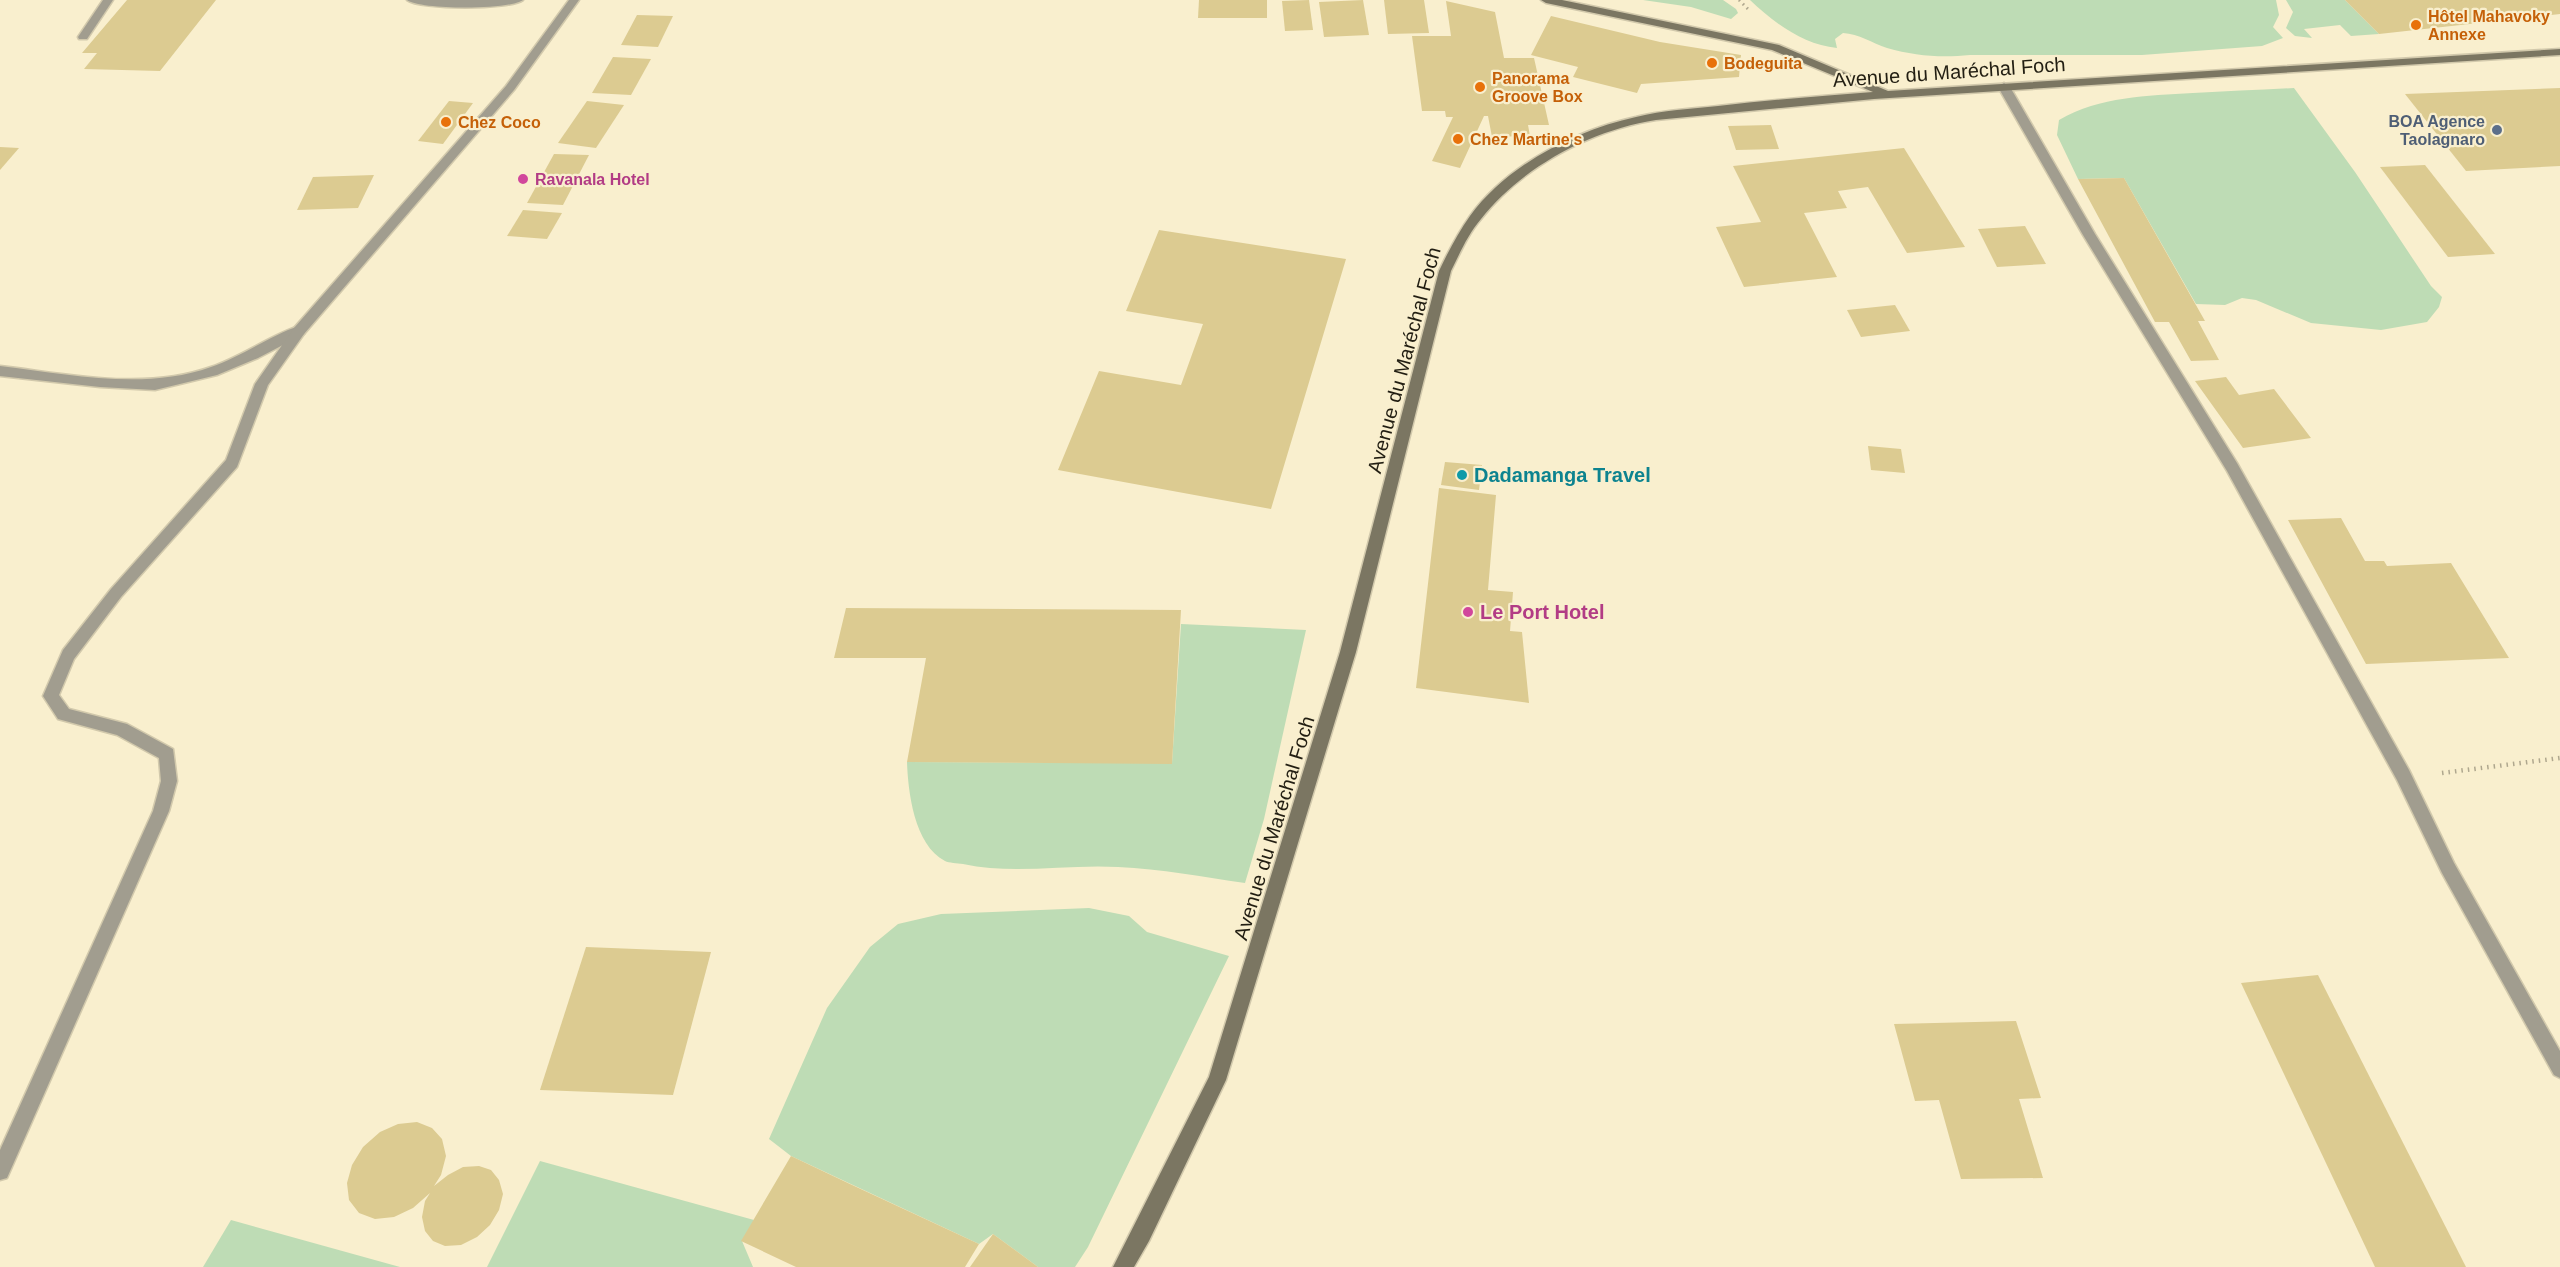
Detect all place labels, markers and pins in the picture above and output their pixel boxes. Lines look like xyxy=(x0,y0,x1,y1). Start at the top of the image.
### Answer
place label: Hôtel Mahavoky Annexe xyxy=(2428,8,2550,43)
marker: Hôtel Mahavoky Annexe xyxy=(2409,18,2423,32)
place label: Bodeguita xyxy=(1724,55,1802,72)
marker: Bodeguita xyxy=(1705,56,1719,70)
place label: Panorama Groove Box xyxy=(1492,70,1583,105)
marker: Panorama Groove Box xyxy=(1473,80,1487,94)
place label: BOA Agence Taolagnaro xyxy=(2388,113,2485,148)
place label: Chez Coco xyxy=(458,114,541,131)
marker: Chez Coco xyxy=(439,115,453,129)
marker: BOA Agence Taolagnaro xyxy=(2490,123,2504,137)
place label: Chez Martine's xyxy=(1470,131,1582,148)
marker: Chez Martine's xyxy=(1451,132,1465,146)
place label: Ravanala Hotel xyxy=(535,171,650,188)
marker: Ravanala Hotel xyxy=(516,172,530,186)
place label: Dadamanga Travel xyxy=(1474,464,1651,486)
marker: Dadamanga Travel xyxy=(1455,468,1469,482)
place label: Le Port Hotel xyxy=(1480,601,1604,623)
marker: Le Port Hotel xyxy=(1461,605,1475,619)

